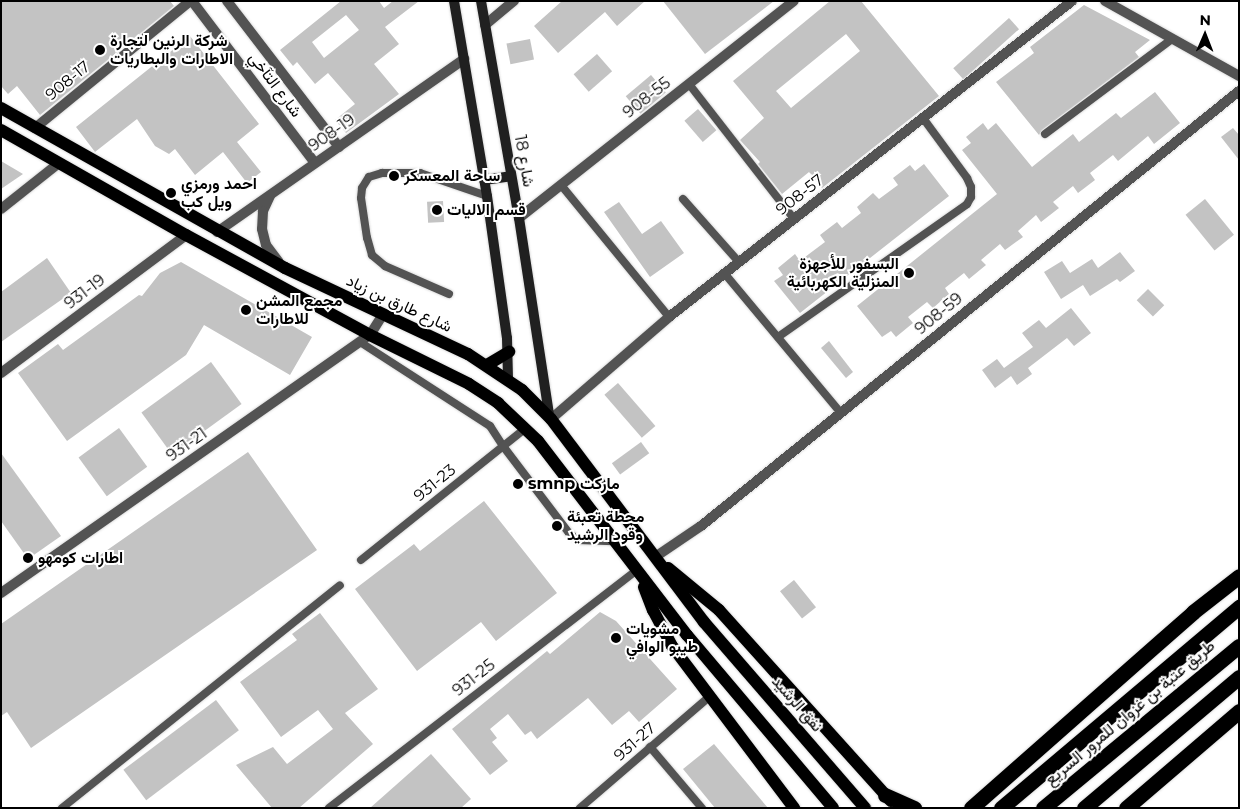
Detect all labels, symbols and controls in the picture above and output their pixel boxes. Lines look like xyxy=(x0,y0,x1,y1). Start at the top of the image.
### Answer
north arrow xyxy=(1180,10,1230,60)
text: N xyxy=(1199,11,1211,29)
place label: شركة الرنين لتجارة الاطارات والبطاريات xyxy=(110,31,233,69)
marker: شركة الرنين لتجارة الاطارات والبطاريات xyxy=(94,44,106,56)
street label: شارع التآخي xyxy=(244,49,306,121)
street label: 908-17 xyxy=(42,57,94,105)
street label: 908-55 xyxy=(620,74,674,122)
street label: 908-19 xyxy=(305,110,359,156)
street label: شارع 18 xyxy=(510,134,538,188)
place label: ساحة المعسكر xyxy=(404,166,500,186)
marker: ساحة المعسكر xyxy=(388,170,400,182)
street label: 908-57 xyxy=(772,171,828,219)
place label: احمد ورمزي ويل كب xyxy=(181,174,257,212)
marker: احمد ورمزي ويل كب xyxy=(165,187,177,199)
place label: قسم الاليات xyxy=(447,200,526,220)
marker: قسم الاليات xyxy=(431,204,443,216)
place label: البسفور للأجهزة المنزلية الكهربائية xyxy=(787,254,899,292)
marker: البسفور للأجهزة المنزلية الكهربائية xyxy=(903,267,915,279)
street label: 931-19 xyxy=(61,271,109,313)
street label: شارع طارق بن زياد xyxy=(343,271,455,337)
street label: 908-59 xyxy=(911,289,967,339)
place label: مجمع المشن للاطارات xyxy=(256,291,342,329)
marker: مجمع المشن للاطارات xyxy=(240,304,252,316)
street label: 931-21 xyxy=(163,424,211,466)
street label: 931-23 xyxy=(410,460,460,506)
place label: smnp ماركت xyxy=(528,474,620,494)
marker: smnp ماركت xyxy=(512,478,524,490)
place label: محطة تعبئة وقود الرشيد xyxy=(567,507,644,545)
marker: محطة تعبئة وقود الرشيد xyxy=(551,520,563,532)
place label: اطارات كومهو xyxy=(38,548,123,568)
marker: اطارات كومهو xyxy=(22,552,34,564)
place label: مشويات طيبو الوافي xyxy=(626,619,698,657)
marker: مشويات طيبو الوافي xyxy=(610,632,622,644)
street label: طريق عتبة بن غزوان للمرور السريع xyxy=(1041,636,1219,790)
street label: 931-25 xyxy=(449,656,499,700)
street label: نفق الرشيد xyxy=(767,672,827,736)
street label: 931-27 xyxy=(610,719,660,765)

